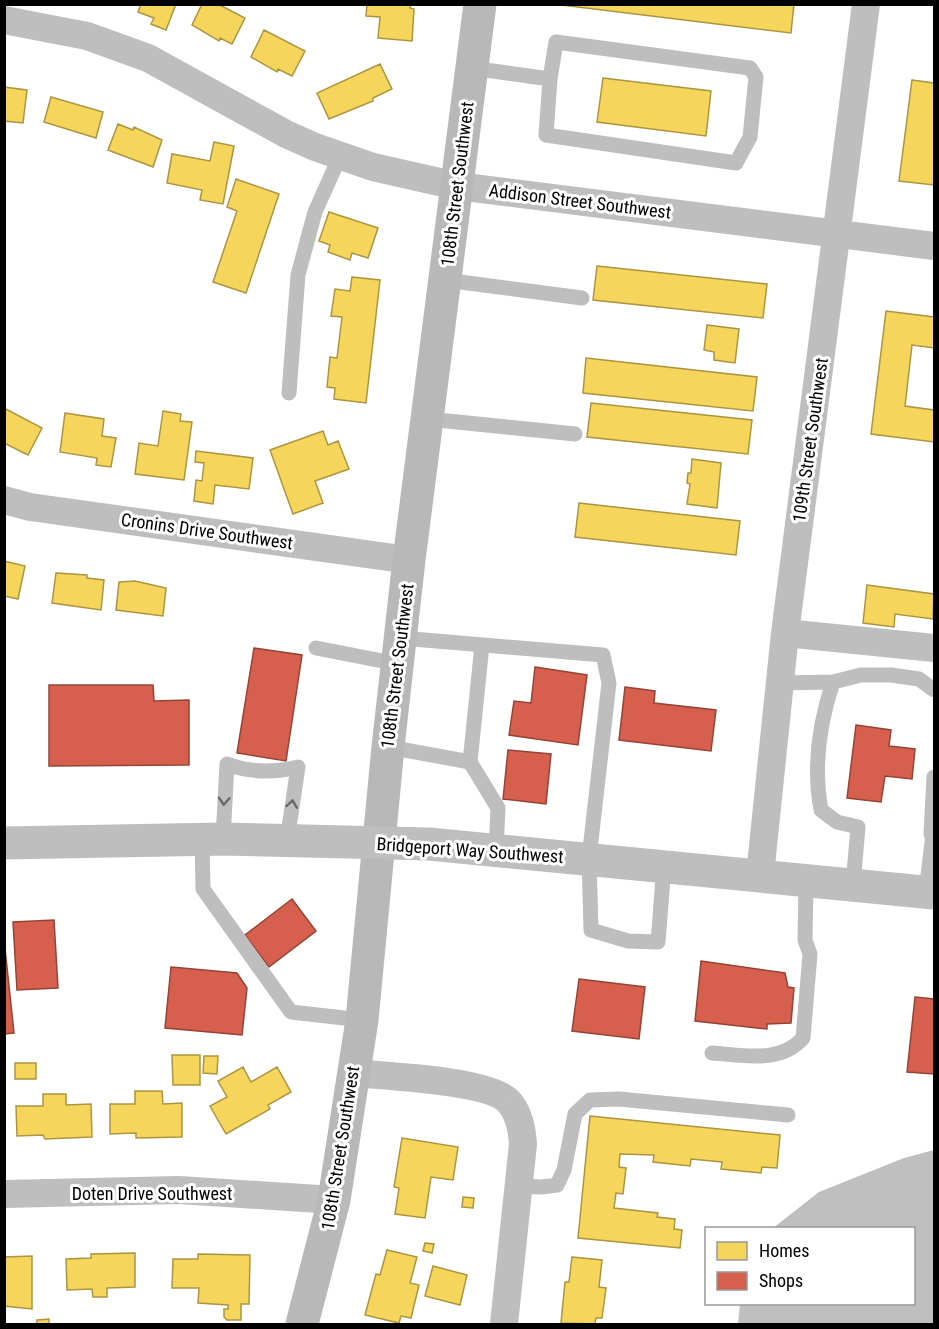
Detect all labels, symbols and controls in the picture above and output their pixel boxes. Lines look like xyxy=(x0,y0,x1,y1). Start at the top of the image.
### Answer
street label: 108th Street Southwest xyxy=(436,100,478,268)
street label: Addison Street Southwest xyxy=(488,179,672,223)
street label: 109th Street Southwest xyxy=(788,356,832,524)
street label: Cronins Drive Southwest xyxy=(120,509,294,553)
street label: 108th Street Southwest xyxy=(376,582,418,750)
one-way arrow xyxy=(218,797,231,806)
one-way arrow xyxy=(286,799,298,808)
street label: Bridgeport Way Southwest xyxy=(376,833,564,867)
street label: 108th Street Southwest xyxy=(317,1064,363,1232)
street label: Doten Drive Southwest xyxy=(72,1183,232,1204)
legend xyxy=(705,1227,915,1305)
text: Homes xyxy=(759,1240,809,1261)
text: Shops xyxy=(759,1270,803,1291)

